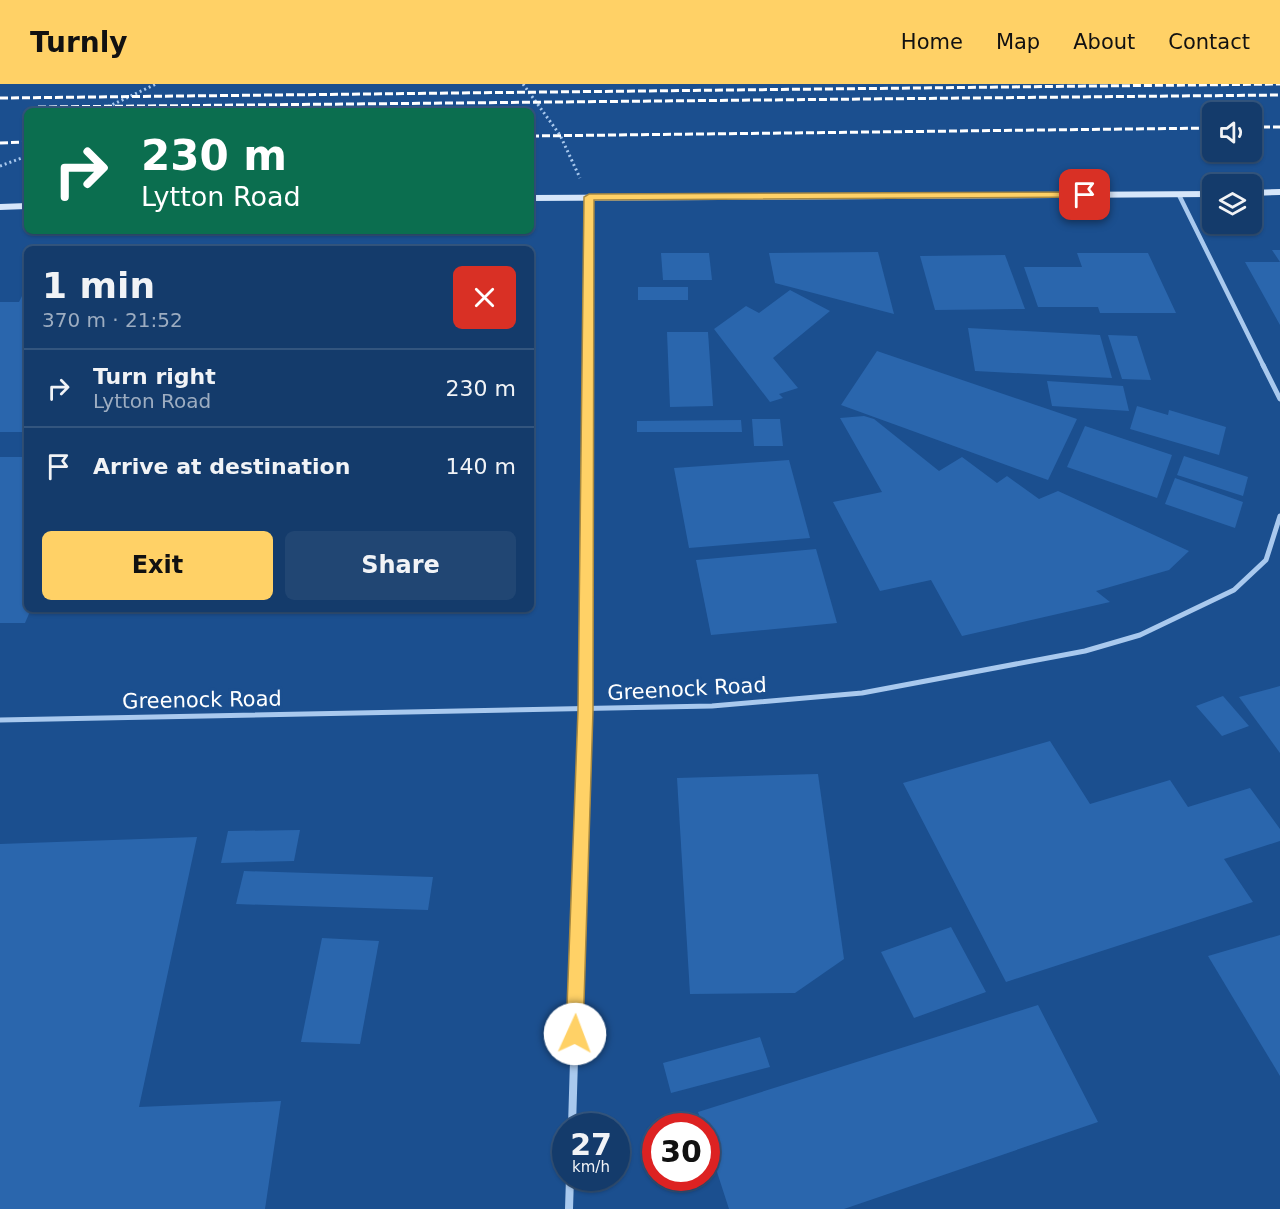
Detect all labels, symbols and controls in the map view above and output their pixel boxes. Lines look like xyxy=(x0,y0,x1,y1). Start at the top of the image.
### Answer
text: Turnly xyxy=(30,26,128,59)
text: Home xyxy=(901,30,963,54)
text: Map xyxy=(996,30,1040,54)
text: About xyxy=(1073,30,1135,54)
text: Contact xyxy=(1168,30,1250,54)
map controls xyxy=(1202,102,1262,234)
button: sound xyxy=(1202,102,1262,162)
text: 230 m xyxy=(141,131,287,180)
icon: right xyxy=(42,132,120,210)
pin xyxy=(1059,169,1110,220)
button: layers xyxy=(1202,174,1262,234)
icon: arrive xyxy=(1068,178,1101,211)
text: Lytton Road xyxy=(141,181,301,212)
text: 1 min xyxy=(42,265,155,306)
button: close xyxy=(453,266,516,329)
text: 370 m · 21:52 xyxy=(42,308,183,332)
text: Turn right xyxy=(93,364,216,389)
icon: right xyxy=(42,372,75,405)
text: 230 m xyxy=(446,376,516,401)
text: Lytton Road xyxy=(93,389,211,413)
icon: arrive xyxy=(42,450,75,483)
text: Arrive at destination xyxy=(93,454,350,479)
text: 140 m xyxy=(446,454,516,479)
button: Exit xyxy=(42,531,273,600)
button: Share xyxy=(285,531,516,600)
street label: Greenock Road xyxy=(607,673,767,705)
street label: Greenock Road xyxy=(122,687,282,713)
position arrow xyxy=(543,1002,607,1066)
speed limit sign: 30 xyxy=(642,1113,720,1191)
text: 27 xyxy=(570,1127,612,1162)
text: km/h xyxy=(572,1158,610,1176)

